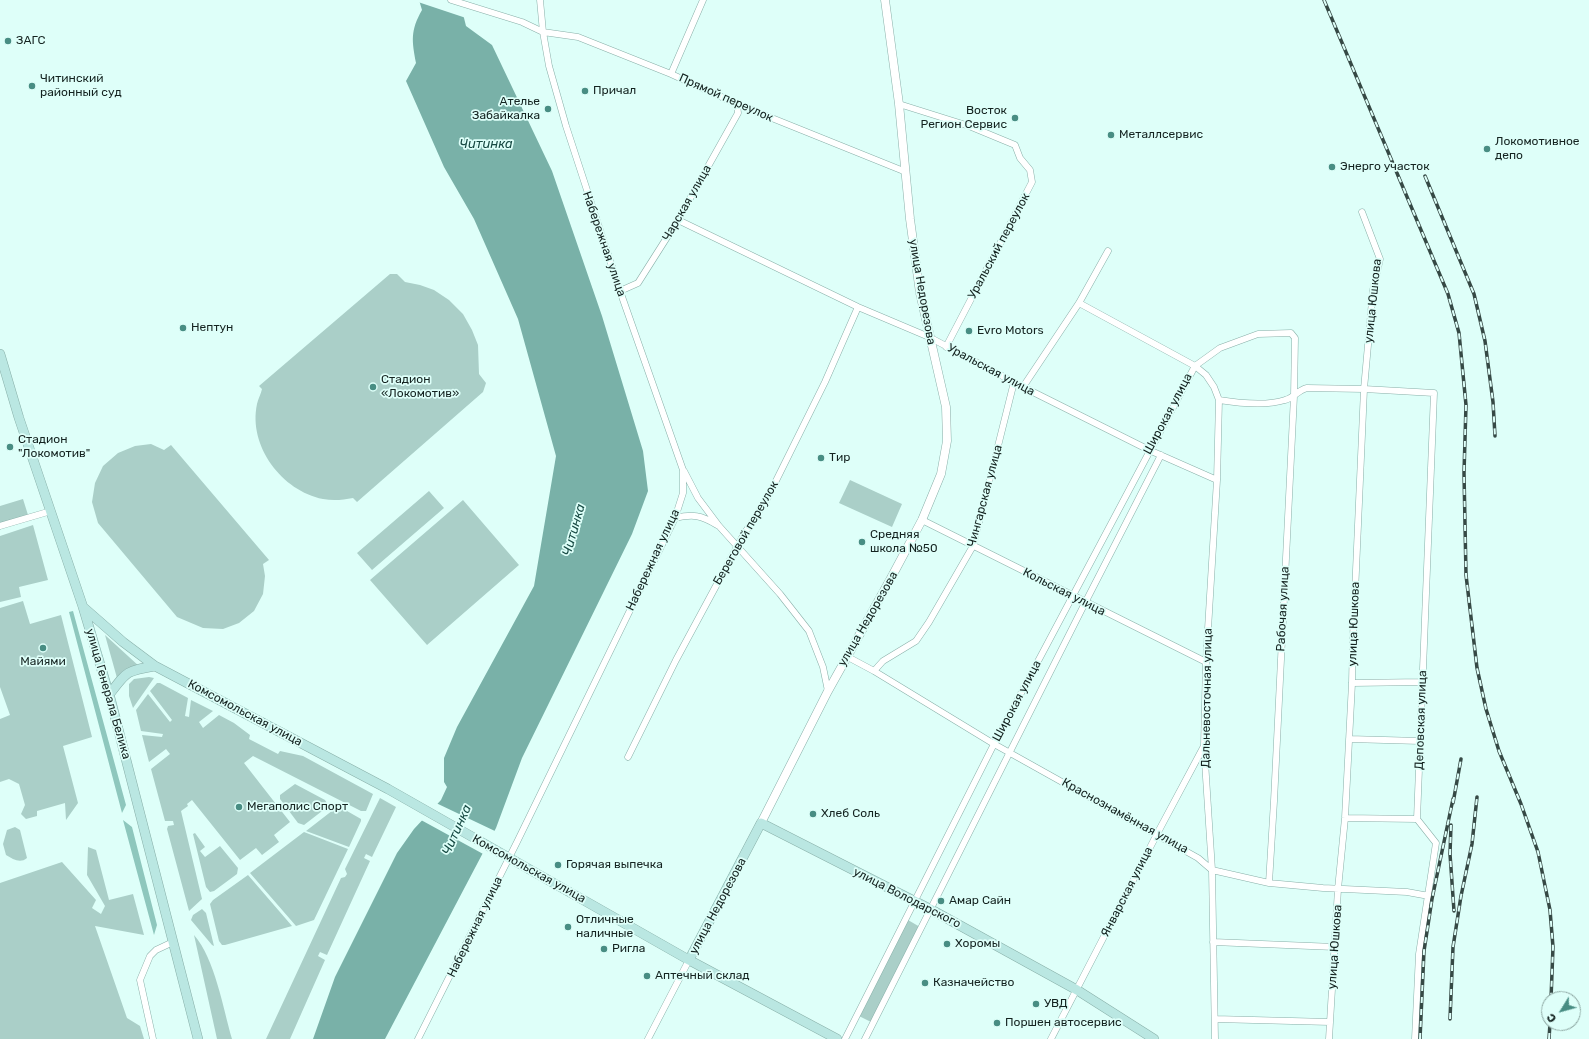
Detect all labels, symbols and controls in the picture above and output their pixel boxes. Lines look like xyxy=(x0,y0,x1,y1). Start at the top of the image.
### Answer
place label: ЗАГС xyxy=(16,34,46,48)
marker: ЗАГС xyxy=(3,36,13,46)
street label: Прямой переулок xyxy=(677,71,775,125)
place label: Читинский районный суд xyxy=(40,72,122,100)
marker: Читинский районный суд xyxy=(27,81,37,91)
place label: Причал xyxy=(593,84,636,98)
marker: Причал xyxy=(580,86,590,96)
place label: Ателье Забайкалка xyxy=(472,95,540,123)
marker: Ателье Забайкалка xyxy=(543,104,553,114)
place label: Восток Регион Сервис xyxy=(920,104,1007,132)
marker: Восток Регион Сервис xyxy=(1010,113,1020,123)
place label: Металлсервис xyxy=(1119,128,1203,142)
marker: Металлсервис xyxy=(1106,130,1116,140)
place label: Локомотивное депо xyxy=(1495,135,1580,163)
water label: Читинка xyxy=(459,136,513,152)
marker: Локомотивное депо xyxy=(1482,144,1492,154)
place label: Энерго участок xyxy=(1340,160,1430,174)
street label: Чарская улица xyxy=(659,162,715,244)
marker: Энерго участок xyxy=(1327,162,1337,172)
street label: Набережная улица xyxy=(579,190,629,298)
street label: Уральский переулок xyxy=(965,191,1033,301)
street label: улица Недорезова xyxy=(906,238,938,346)
street label: улица Юшкова xyxy=(1361,258,1385,344)
place label: Нептун xyxy=(191,321,233,335)
marker: Нептун xyxy=(178,323,188,333)
place label: Evro Motors xyxy=(977,324,1044,338)
marker: Evro Motors xyxy=(964,326,974,336)
street label: Уральская улица xyxy=(945,341,1037,399)
street label: Широкая улица xyxy=(1141,371,1195,457)
place label: Стадион «Локомотив» xyxy=(381,373,459,401)
marker: Стадион «Локомотив» xyxy=(368,382,378,392)
place label: Стадион "Локомотив" xyxy=(18,433,90,461)
marker: Стадион "Локомотив" xyxy=(5,442,15,452)
street label: Чингарская улица xyxy=(964,443,1006,549)
place label: Тир xyxy=(829,451,850,465)
marker: Тир xyxy=(816,453,826,463)
street label: Береговой переулок xyxy=(710,478,782,588)
water label: Читинка xyxy=(559,502,589,558)
street label: Набережная улица xyxy=(623,507,683,613)
place label: Средняя школа №50 xyxy=(870,528,938,556)
marker: Средняя школа №50 xyxy=(857,537,867,547)
street label: Кольская улица xyxy=(1020,565,1108,619)
street label: Рабочая улица xyxy=(1274,566,1292,652)
street label: улица Недорезова xyxy=(835,569,901,669)
street label: улица Юшкова xyxy=(1345,581,1363,667)
street label: улица Генерала Белика xyxy=(82,627,134,761)
street label: Дальневосточная улица xyxy=(1199,628,1215,768)
marker: Майями xyxy=(38,643,48,653)
place label: Майями xyxy=(20,655,66,669)
street label: Широкая улица xyxy=(990,658,1044,744)
street label: Деповская улица xyxy=(1412,670,1430,770)
street label: Комсомольская улица xyxy=(185,677,305,749)
street label: Краснознамённая улица xyxy=(1059,775,1191,857)
place label: Мегаполис Спорт xyxy=(247,800,348,814)
marker: Мегаполис Спорт xyxy=(234,802,244,812)
water label: Читинка xyxy=(439,802,475,858)
place label: Хлеб Соль xyxy=(821,807,880,821)
marker: Хлеб Соль xyxy=(808,809,818,819)
street label: Комсомольская улица xyxy=(470,832,588,906)
street label: Январская улица xyxy=(1098,844,1156,940)
street label: улица Недорезова xyxy=(687,855,749,957)
place label: Горячая выпечка xyxy=(566,858,663,872)
marker: Горячая выпечка xyxy=(553,860,563,870)
street label: улица Володарского xyxy=(851,865,963,931)
street label: Набережная улица xyxy=(444,874,506,980)
place label: Амар Сайн xyxy=(949,894,1011,908)
marker: Амар Сайн xyxy=(936,896,946,906)
street label: улица Юшкова xyxy=(1325,904,1345,990)
place label: Отличные наличные xyxy=(576,913,634,941)
marker: Отличные наличные xyxy=(563,922,573,932)
place label: Хоромы xyxy=(955,937,1000,951)
marker: Хоромы xyxy=(942,939,952,949)
place label: Ригла xyxy=(612,942,645,956)
marker: Ригла xyxy=(599,944,609,954)
place label: Аптечный склад xyxy=(655,969,749,983)
marker: Аптечный склад xyxy=(642,971,652,981)
place label: Казначейство xyxy=(933,976,1014,990)
marker: Казначейство xyxy=(920,978,930,988)
north arrow xyxy=(1541,991,1581,1031)
place label: УВД xyxy=(1044,997,1068,1011)
marker: УВД xyxy=(1031,999,1041,1009)
text: С xyxy=(1544,1011,1559,1025)
place label: Поршен автосервис xyxy=(1005,1016,1122,1030)
marker: Поршен автосервис xyxy=(992,1018,1002,1028)

